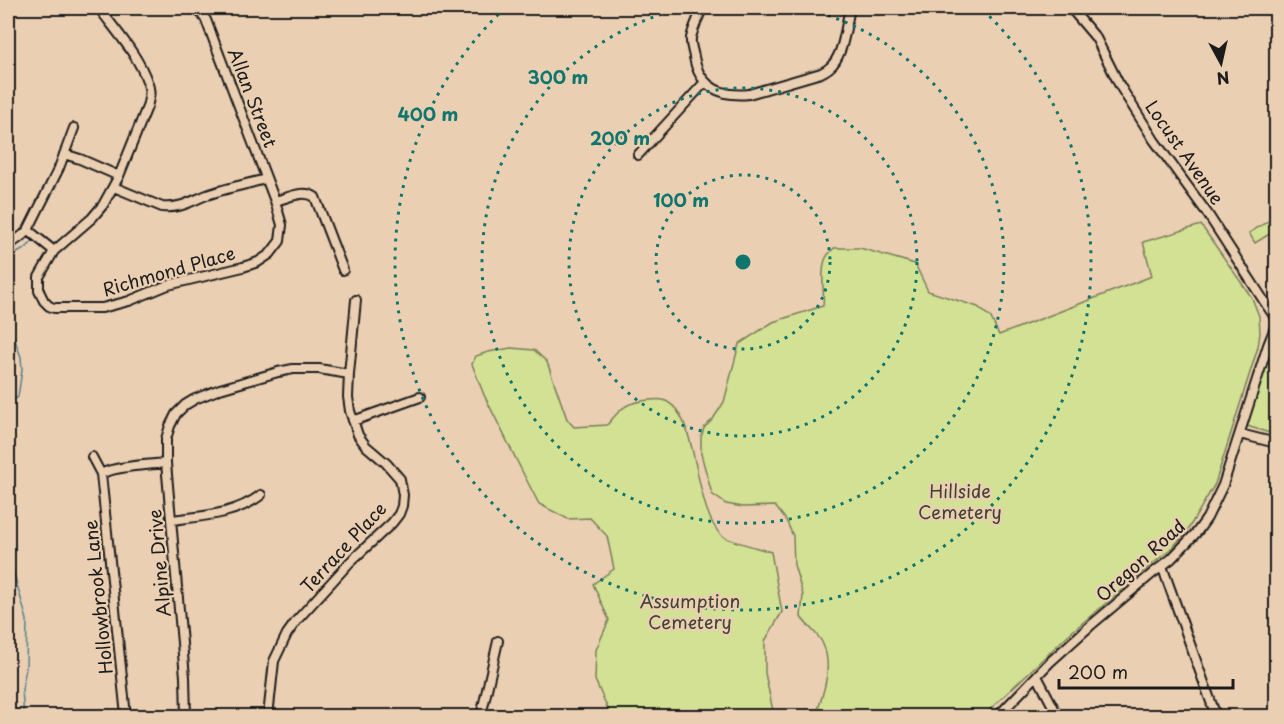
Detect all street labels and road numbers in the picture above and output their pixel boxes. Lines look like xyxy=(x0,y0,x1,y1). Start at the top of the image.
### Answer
street label: Allan Street xyxy=(222,44,285,151)
street label: Locust Avenue xyxy=(1139,95,1231,210)
street label: Richmond Place xyxy=(99,239,238,302)
street label: Terrace Place xyxy=(294,495,392,599)
street label: Alpine Drive xyxy=(140,508,177,618)
street label: Oregon Road xyxy=(1089,512,1191,607)
street label: Hollowbrook Lane xyxy=(76,519,119,676)

